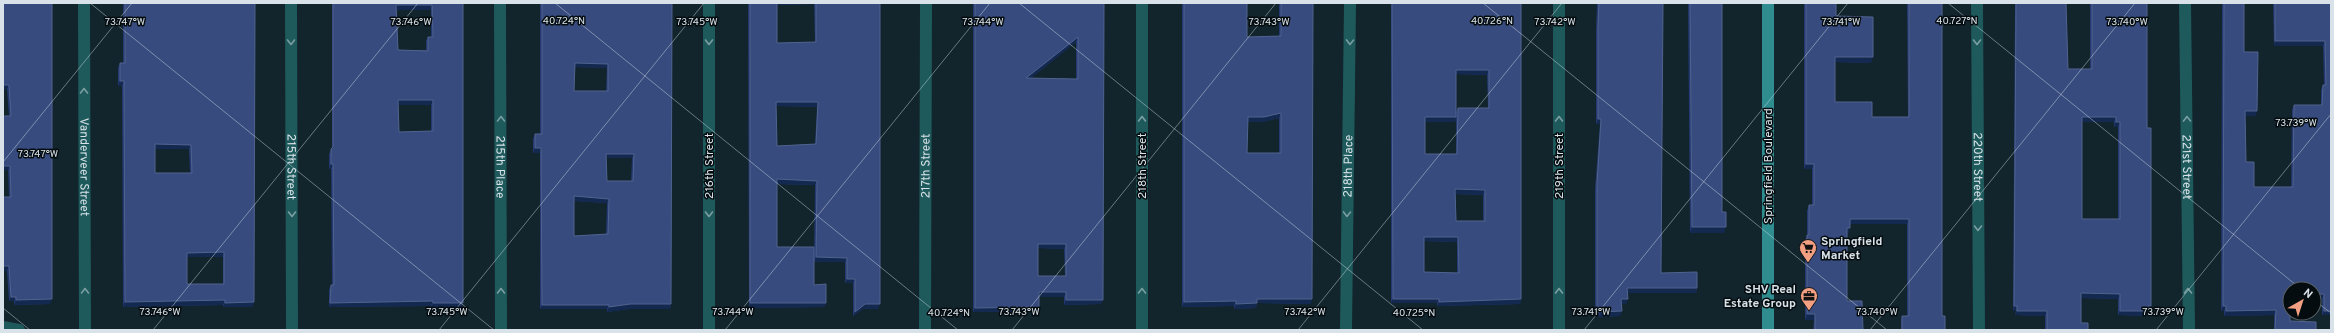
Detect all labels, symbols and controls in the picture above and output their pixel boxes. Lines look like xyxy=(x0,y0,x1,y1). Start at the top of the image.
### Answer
text: 40.724°N xyxy=(543,15,585,28)
text: 40.726°N xyxy=(1471,15,1513,28)
text: 40.727°N xyxy=(1936,15,1978,28)
text: 73.747°W xyxy=(105,16,145,29)
text: 73.746°W xyxy=(390,16,432,29)
text: 73.745°W xyxy=(676,16,718,29)
text: 73.744°W xyxy=(962,16,1004,29)
text: 73.743°W xyxy=(1248,16,1290,29)
text: 73.742°W xyxy=(1534,16,1576,29)
text: 73.741°W xyxy=(1822,16,1860,29)
text: 73.740°W xyxy=(2106,16,2148,29)
one-way arrow xyxy=(287,39,295,45)
one-way arrow xyxy=(705,39,713,45)
one-way arrow xyxy=(1345,39,1354,45)
one-way arrow xyxy=(1973,39,1981,45)
one-way arrow xyxy=(80,88,88,94)
street label: Springfield Boulevard xyxy=(1761,108,1777,224)
one-way arrow xyxy=(497,116,505,122)
one-way arrow xyxy=(1138,116,1146,122)
one-way arrow xyxy=(1555,116,1563,122)
one-way arrow xyxy=(2183,116,2191,122)
text: 73.739°W xyxy=(2275,117,2317,130)
street label: Vanderveer Street xyxy=(75,118,92,216)
street label: 220th Street xyxy=(1969,132,1985,202)
street label: 216th Street xyxy=(702,133,718,199)
street label: 218th Street xyxy=(1135,133,1151,199)
street label: 219th Street xyxy=(1552,133,1568,199)
street label: 215th Street xyxy=(282,134,299,200)
street label: 217th Street xyxy=(918,134,935,198)
street label: 221st Street xyxy=(2178,134,2194,200)
street label: 215th Place xyxy=(491,135,508,199)
street label: 218th Place xyxy=(1341,135,1357,197)
text: 73.747°W xyxy=(18,148,58,161)
one-way arrow xyxy=(288,211,296,217)
one-way arrow xyxy=(705,211,713,217)
one-way arrow xyxy=(1343,211,1352,217)
one-way arrow xyxy=(1974,225,1982,231)
place label: Springfield Market xyxy=(1821,234,1882,264)
supermarket icon: Springfield Market xyxy=(1798,238,1818,263)
north arrow xyxy=(2282,281,2322,321)
place label: SHV Real Estate Group xyxy=(1724,282,1796,312)
office icon: SHV Real Estate Group xyxy=(1799,286,1819,311)
text: N xyxy=(2300,286,2315,302)
one-way arrow xyxy=(81,288,89,294)
one-way arrow xyxy=(497,288,505,294)
one-way arrow xyxy=(1138,288,1146,294)
one-way arrow xyxy=(1555,288,1563,294)
one-way arrow xyxy=(2184,288,2193,294)
text: 73.746°W xyxy=(139,306,181,319)
text: 73.745°W xyxy=(426,306,468,319)
text: 73.744°W xyxy=(712,306,754,319)
text: 73.743°W xyxy=(998,306,1040,319)
text: 73.742°W xyxy=(1284,306,1326,319)
text: 73.741°W xyxy=(1572,306,1610,319)
text: 73.740°W xyxy=(1856,306,1898,319)
text: 73.739°W xyxy=(2142,306,2184,319)
text: 40.724°N xyxy=(928,307,970,320)
text: 40.725°N xyxy=(1393,307,1435,320)

